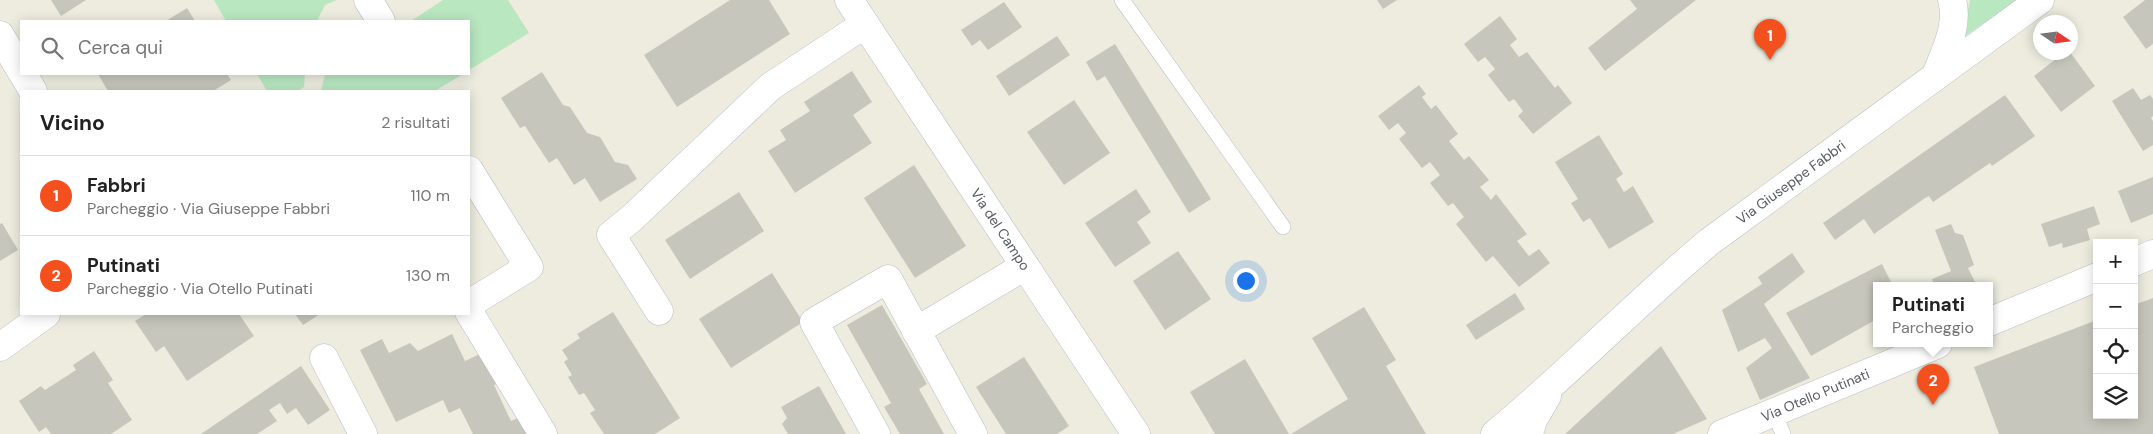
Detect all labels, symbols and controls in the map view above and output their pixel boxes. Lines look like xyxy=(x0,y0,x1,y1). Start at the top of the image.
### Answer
north arrow xyxy=(2033,15,2078,60)
pin: 1 xyxy=(1754,19,1786,60)
search box xyxy=(20,20,470,75)
icon: search xyxy=(38,34,66,62)
text: Cerca qui xyxy=(78,35,163,60)
text: Vicino xyxy=(40,109,105,137)
text: 2 risultati xyxy=(381,112,450,133)
street label: Via Giuseppe Fabbri xyxy=(1733,136,1849,228)
text: Fabbri xyxy=(87,173,146,198)
text: 1 xyxy=(53,185,59,206)
text: 110 m xyxy=(411,185,450,206)
street label: Via del Campo xyxy=(967,185,1034,274)
text: Parcheggio · Via Giuseppe Fabbri xyxy=(87,198,330,219)
map controls xyxy=(2093,239,2138,419)
button: + xyxy=(2093,239,2138,284)
text: Putinati xyxy=(87,253,160,278)
text: 2 xyxy=(51,265,61,286)
text: 130 m xyxy=(406,265,450,286)
your location xyxy=(1233,268,1259,294)
text: Parcheggio · Via Otello Putinati xyxy=(87,278,313,299)
popup xyxy=(1873,282,1993,347)
button: − xyxy=(2093,284,2138,329)
text: Putinati xyxy=(1892,292,1965,317)
text: Parcheggio xyxy=(1892,317,1974,338)
button: locate xyxy=(2093,329,2138,374)
pin: 2 xyxy=(1917,364,1949,405)
street label: Via Otello Putinati xyxy=(1758,365,1872,426)
button: layers xyxy=(2093,374,2138,419)

